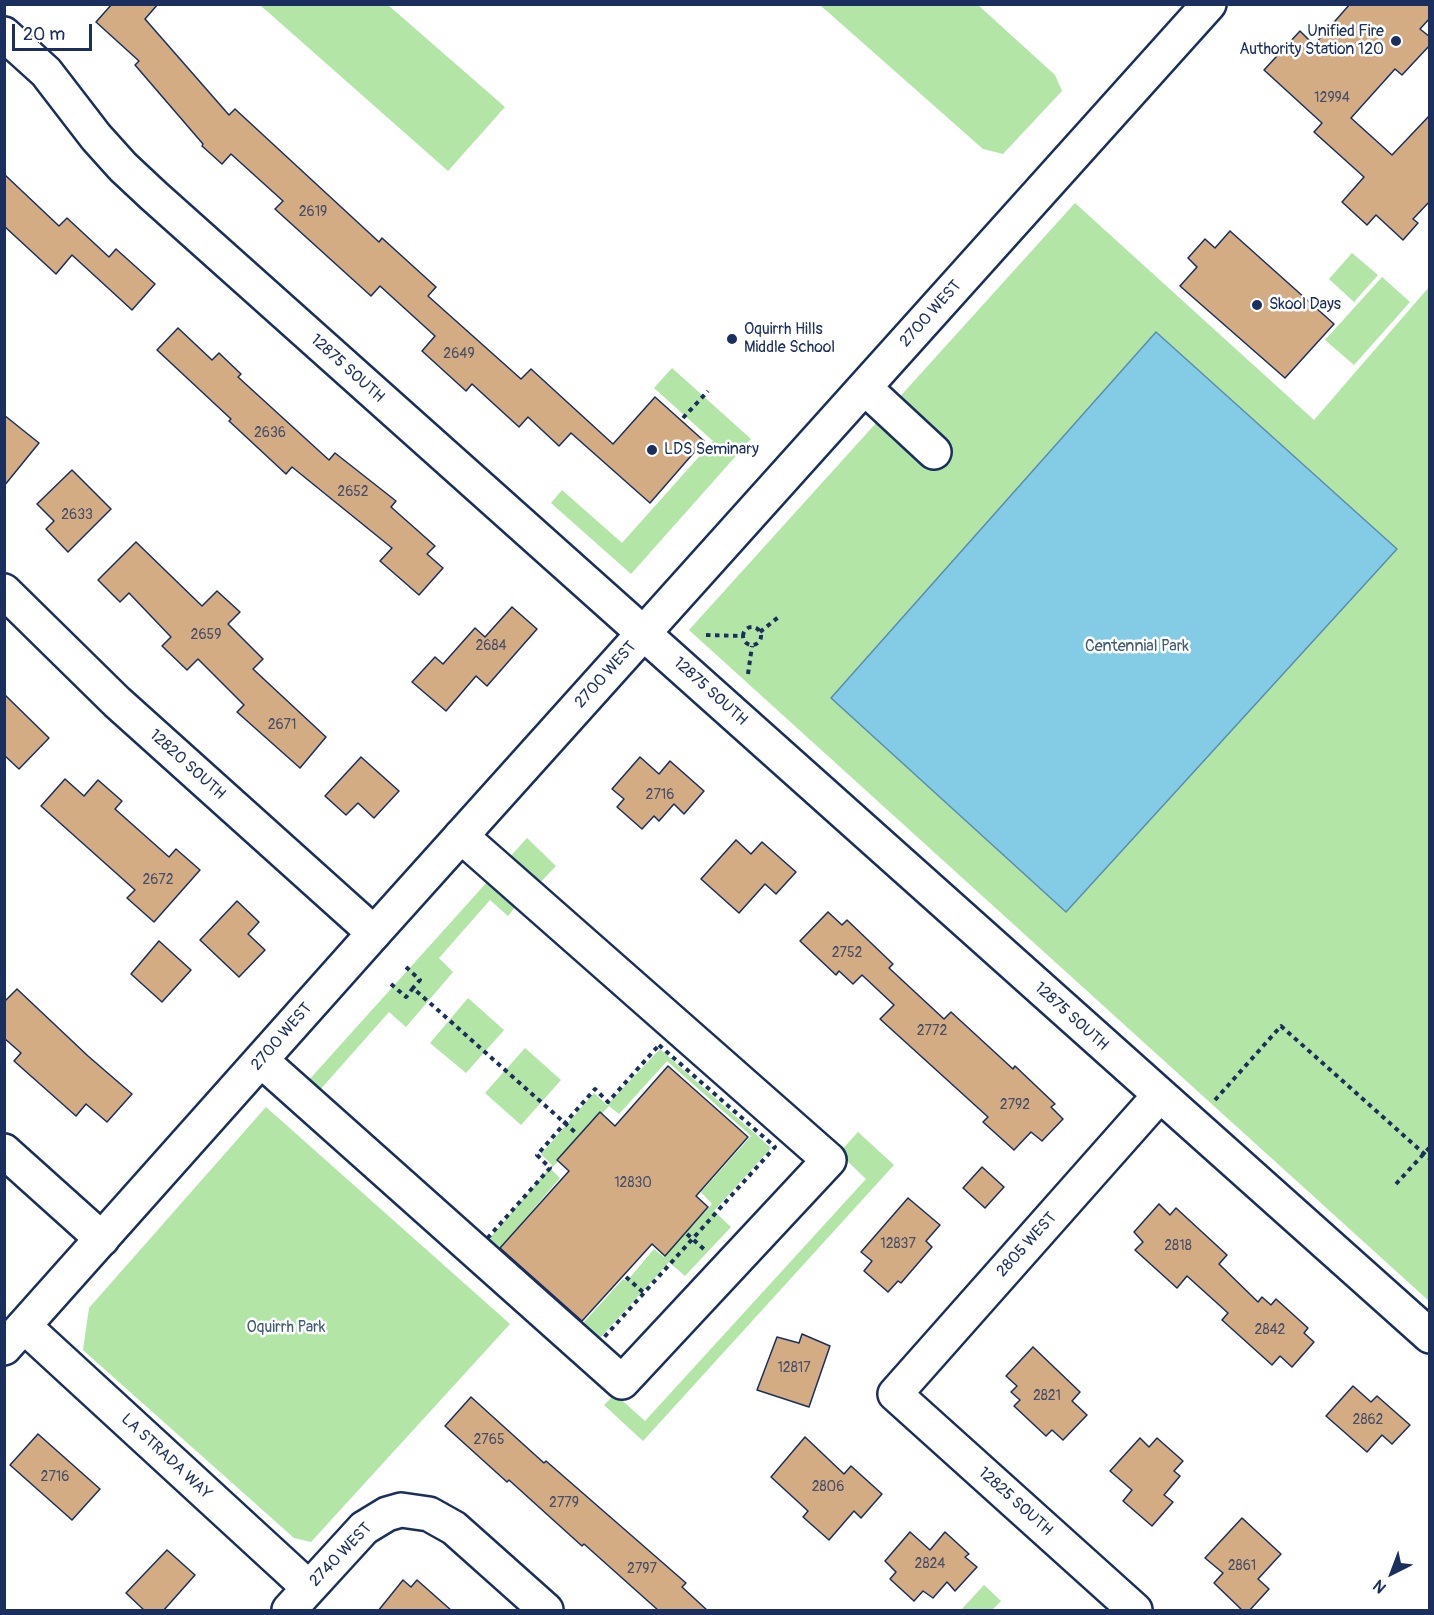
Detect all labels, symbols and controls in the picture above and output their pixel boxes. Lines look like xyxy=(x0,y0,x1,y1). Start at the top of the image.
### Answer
scale bar xyxy=(15,12,94,50)
place label: Unified Fire Authority Station 120 xyxy=(1239,22,1384,60)
text: 20 m xyxy=(23,23,65,46)
marker: Unified Fire Authority Station 120 xyxy=(1389,34,1403,48)
house number: 12994 xyxy=(1314,90,1350,106)
house number: 2619 xyxy=(299,204,327,220)
street label: 2700 WEST xyxy=(896,277,966,351)
place label: Skool Days xyxy=(1269,295,1341,315)
marker: Skool Days xyxy=(1250,298,1264,312)
place label: Oquirrh Hills Middle School xyxy=(744,320,835,358)
street label: 12875 SOUTH xyxy=(306,331,388,407)
marker: Oquirrh Hills Middle School xyxy=(725,332,739,346)
house number: 2649 xyxy=(443,346,475,362)
house number: 2636 xyxy=(254,425,286,441)
place label: LDS Seminary xyxy=(664,440,759,460)
marker: LDS Seminary xyxy=(645,443,659,457)
house number: 2652 xyxy=(337,484,369,500)
house number: 2633 xyxy=(61,507,93,523)
house number: 2659 xyxy=(191,627,221,643)
park label: Centennial Park xyxy=(1085,637,1189,657)
house number: 2684 xyxy=(475,638,507,654)
street label: 2700 WEST xyxy=(571,638,641,712)
street label: 12875 SOUTH xyxy=(669,654,751,730)
house number: 2671 xyxy=(268,717,296,733)
street label: 12820 SOUTH xyxy=(145,726,229,804)
house number: 2716 xyxy=(646,787,674,803)
house number: 2672 xyxy=(142,872,174,888)
house number: 2752 xyxy=(832,945,862,961)
street label: 12875 SOUTH xyxy=(1030,979,1112,1055)
street label: 2700 WEST xyxy=(248,999,316,1075)
house number: 2772 xyxy=(917,1023,947,1039)
house number: 2792 xyxy=(1000,1097,1030,1113)
house number: 12830 xyxy=(614,1175,652,1191)
street label: 2805 WEST xyxy=(993,1209,1061,1281)
house number: 12837 xyxy=(880,1236,916,1252)
house number: 2818 xyxy=(1164,1238,1192,1254)
park label: Oquirrh Park xyxy=(247,1318,325,1338)
house number: 2842 xyxy=(1255,1322,1285,1338)
house number: 12817 xyxy=(777,1360,811,1376)
house number: 2821 xyxy=(1033,1388,1061,1404)
street label: LA STRADA WAY xyxy=(117,1410,215,1504)
house number: 2862 xyxy=(1353,1412,1383,1428)
house number: 2765 xyxy=(474,1432,504,1448)
street label: 12825 SOUTH xyxy=(974,1464,1056,1540)
house number: 2716 xyxy=(41,1469,69,1485)
house number: 2806 xyxy=(812,1479,844,1495)
house number: 2779 xyxy=(549,1495,579,1511)
street label: 2740 WEST xyxy=(306,1519,376,1591)
north arrow xyxy=(1362,1543,1422,1603)
house number: 2824 xyxy=(915,1556,945,1572)
house number: 2861 xyxy=(1228,1558,1256,1574)
house number: 2797 xyxy=(627,1561,657,1577)
text: N xyxy=(1369,1575,1391,1597)

